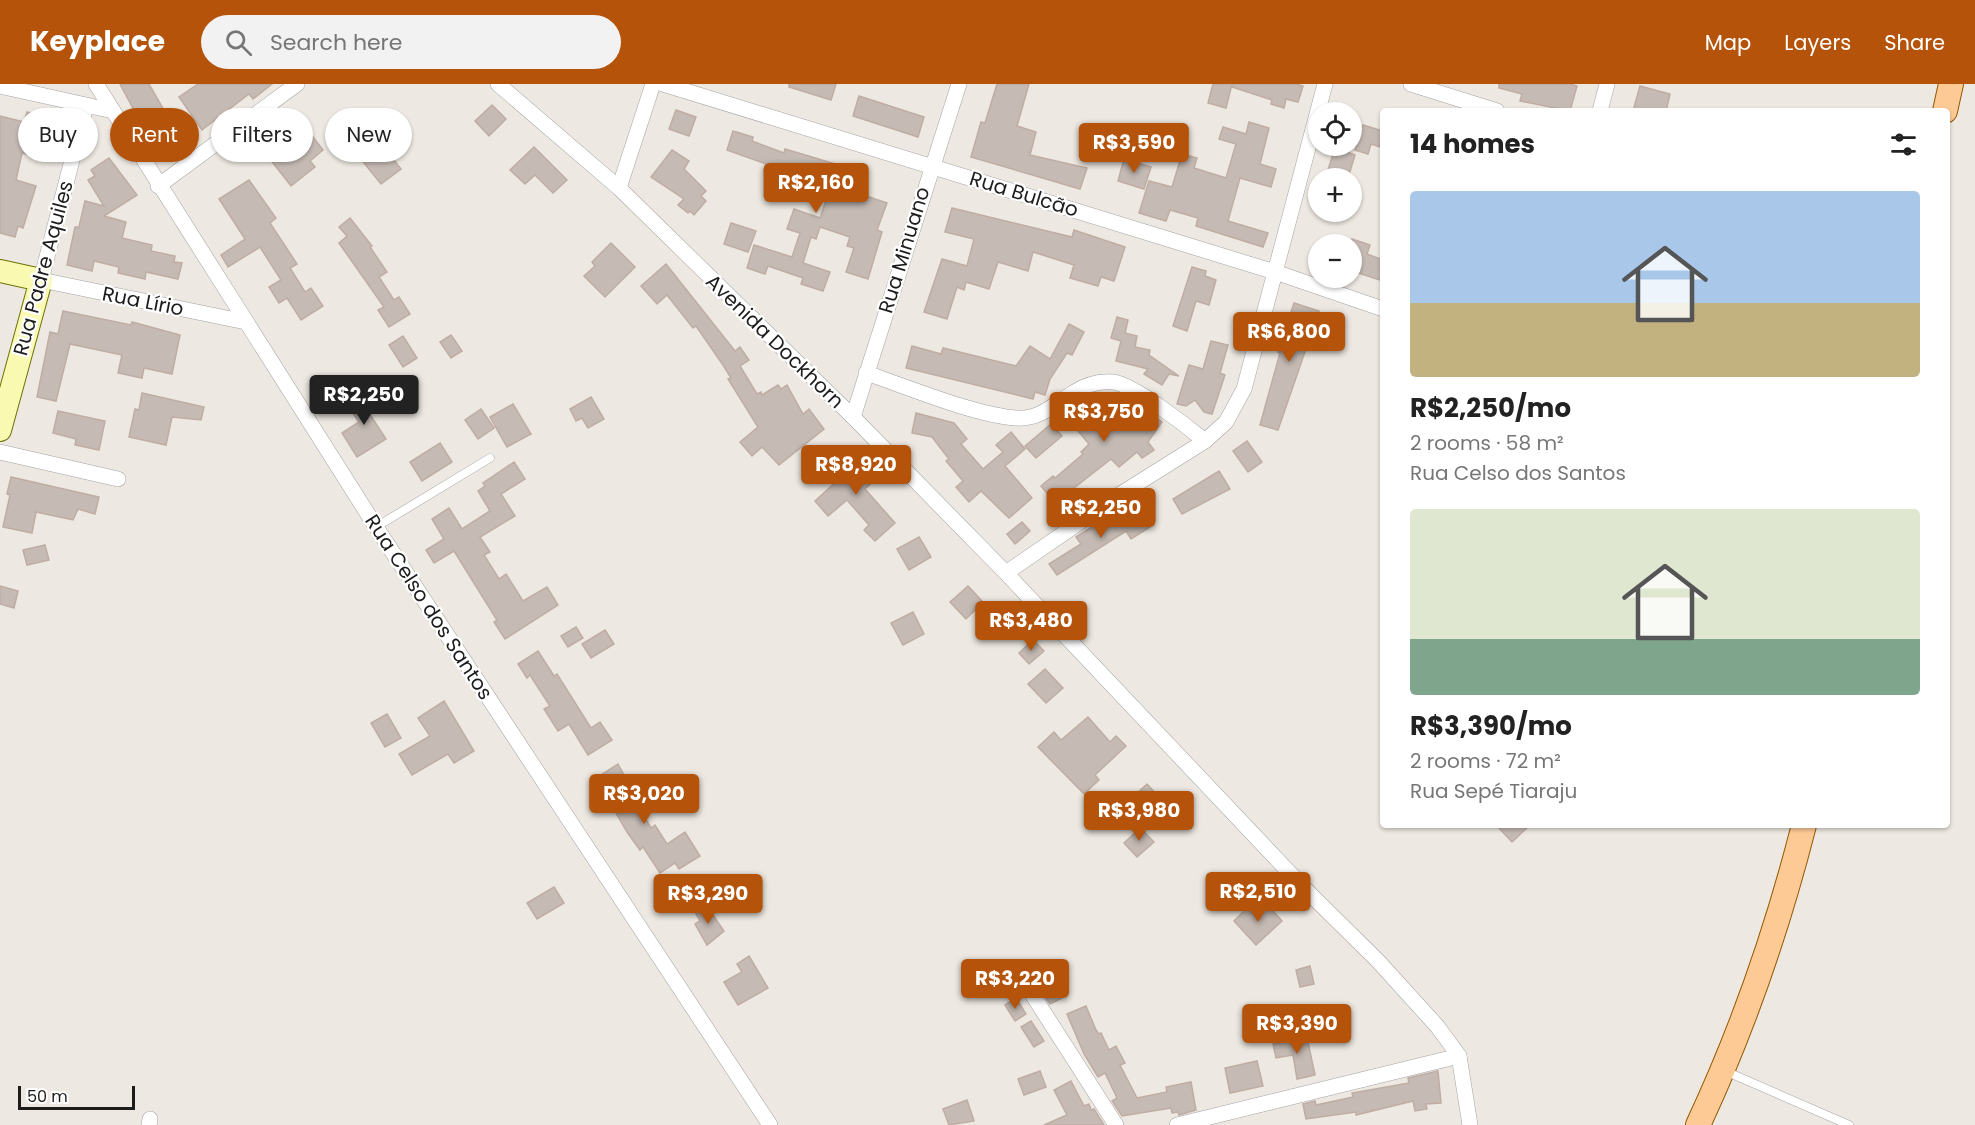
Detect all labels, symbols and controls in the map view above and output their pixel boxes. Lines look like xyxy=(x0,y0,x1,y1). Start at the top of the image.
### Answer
search box xyxy=(201,15,621,69)
text: Keyplace xyxy=(30,22,165,61)
icon: search xyxy=(222,26,255,59)
text: Search here xyxy=(270,27,402,58)
text: Map xyxy=(1705,28,1751,57)
text: Layers xyxy=(1784,28,1851,57)
text: Share xyxy=(1884,28,1945,57)
map controls xyxy=(1308,102,1362,288)
button: locate xyxy=(1308,102,1362,156)
chip: Buy xyxy=(18,108,98,162)
chip: Rent xyxy=(110,108,199,162)
chip: Filters xyxy=(211,108,313,162)
chip: New xyxy=(325,108,412,162)
pin: R$3,590 xyxy=(1079,123,1189,174)
text: 14 homes xyxy=(1410,126,1535,162)
text: R$3,590 xyxy=(1093,128,1175,156)
icon: filters xyxy=(1887,128,1920,161)
pin: R$2,160 xyxy=(761,163,871,214)
street label: Rua Bulcão xyxy=(966,164,1082,224)
text: R$2,160 xyxy=(778,168,854,196)
button: + xyxy=(1308,168,1362,222)
street label: Rua Padre Aquiles xyxy=(6,177,80,359)
street label: Rua Minuano xyxy=(872,183,936,317)
icon: home xyxy=(1611,230,1719,338)
button: − xyxy=(1308,234,1362,288)
street label: Avenida Dockhorn xyxy=(700,268,850,414)
street label: Rua Lírio xyxy=(100,279,186,323)
pin: R$6,800 xyxy=(1234,312,1344,363)
text: R$6,800 xyxy=(1247,317,1331,345)
pin: R$2,250 xyxy=(309,375,419,426)
text: R$2,250 xyxy=(324,380,404,408)
text: R$2,250/mo xyxy=(1410,390,1571,426)
pin: R$3,750 xyxy=(1049,392,1159,443)
text: R$3,750 xyxy=(1064,397,1144,425)
text: 2 rooms · 58 m² xyxy=(1410,429,1564,457)
pin: R$8,920 xyxy=(801,445,911,496)
text: R$8,920 xyxy=(815,450,897,478)
text: Rua Celso dos Santos xyxy=(1410,459,1626,487)
pin: R$2,250 xyxy=(1046,488,1156,539)
text: R$2,250 xyxy=(1061,493,1141,521)
street label: Rua Celso dos Santos xyxy=(358,509,500,705)
icon: home xyxy=(1611,548,1719,656)
pin: R$3,480 xyxy=(976,601,1086,652)
text: R$3,480 xyxy=(989,606,1073,634)
text: R$3,390/mo xyxy=(1410,708,1572,744)
text: 2 rooms · 72 m² xyxy=(1410,747,1561,775)
pin: R$3,020 xyxy=(589,774,699,825)
text: Rua Sepé Tiaraju xyxy=(1410,777,1577,805)
text: R$3,020 xyxy=(603,779,685,807)
pin: R$3,980 xyxy=(1084,791,1194,842)
text: R$3,980 xyxy=(1098,796,1180,824)
pin: R$2,510 xyxy=(1203,872,1313,923)
pin: R$3,290 xyxy=(653,874,763,925)
text: R$2,510 xyxy=(1220,877,1296,905)
text: R$3,290 xyxy=(668,879,748,907)
pin: R$3,220 xyxy=(960,959,1070,1010)
text: R$3,220 xyxy=(975,964,1055,992)
pin: R$3,390 xyxy=(1242,1004,1352,1055)
text: R$3,390 xyxy=(1256,1009,1338,1037)
scale bar xyxy=(18,1083,135,1110)
text: 50 m xyxy=(27,1085,68,1108)

